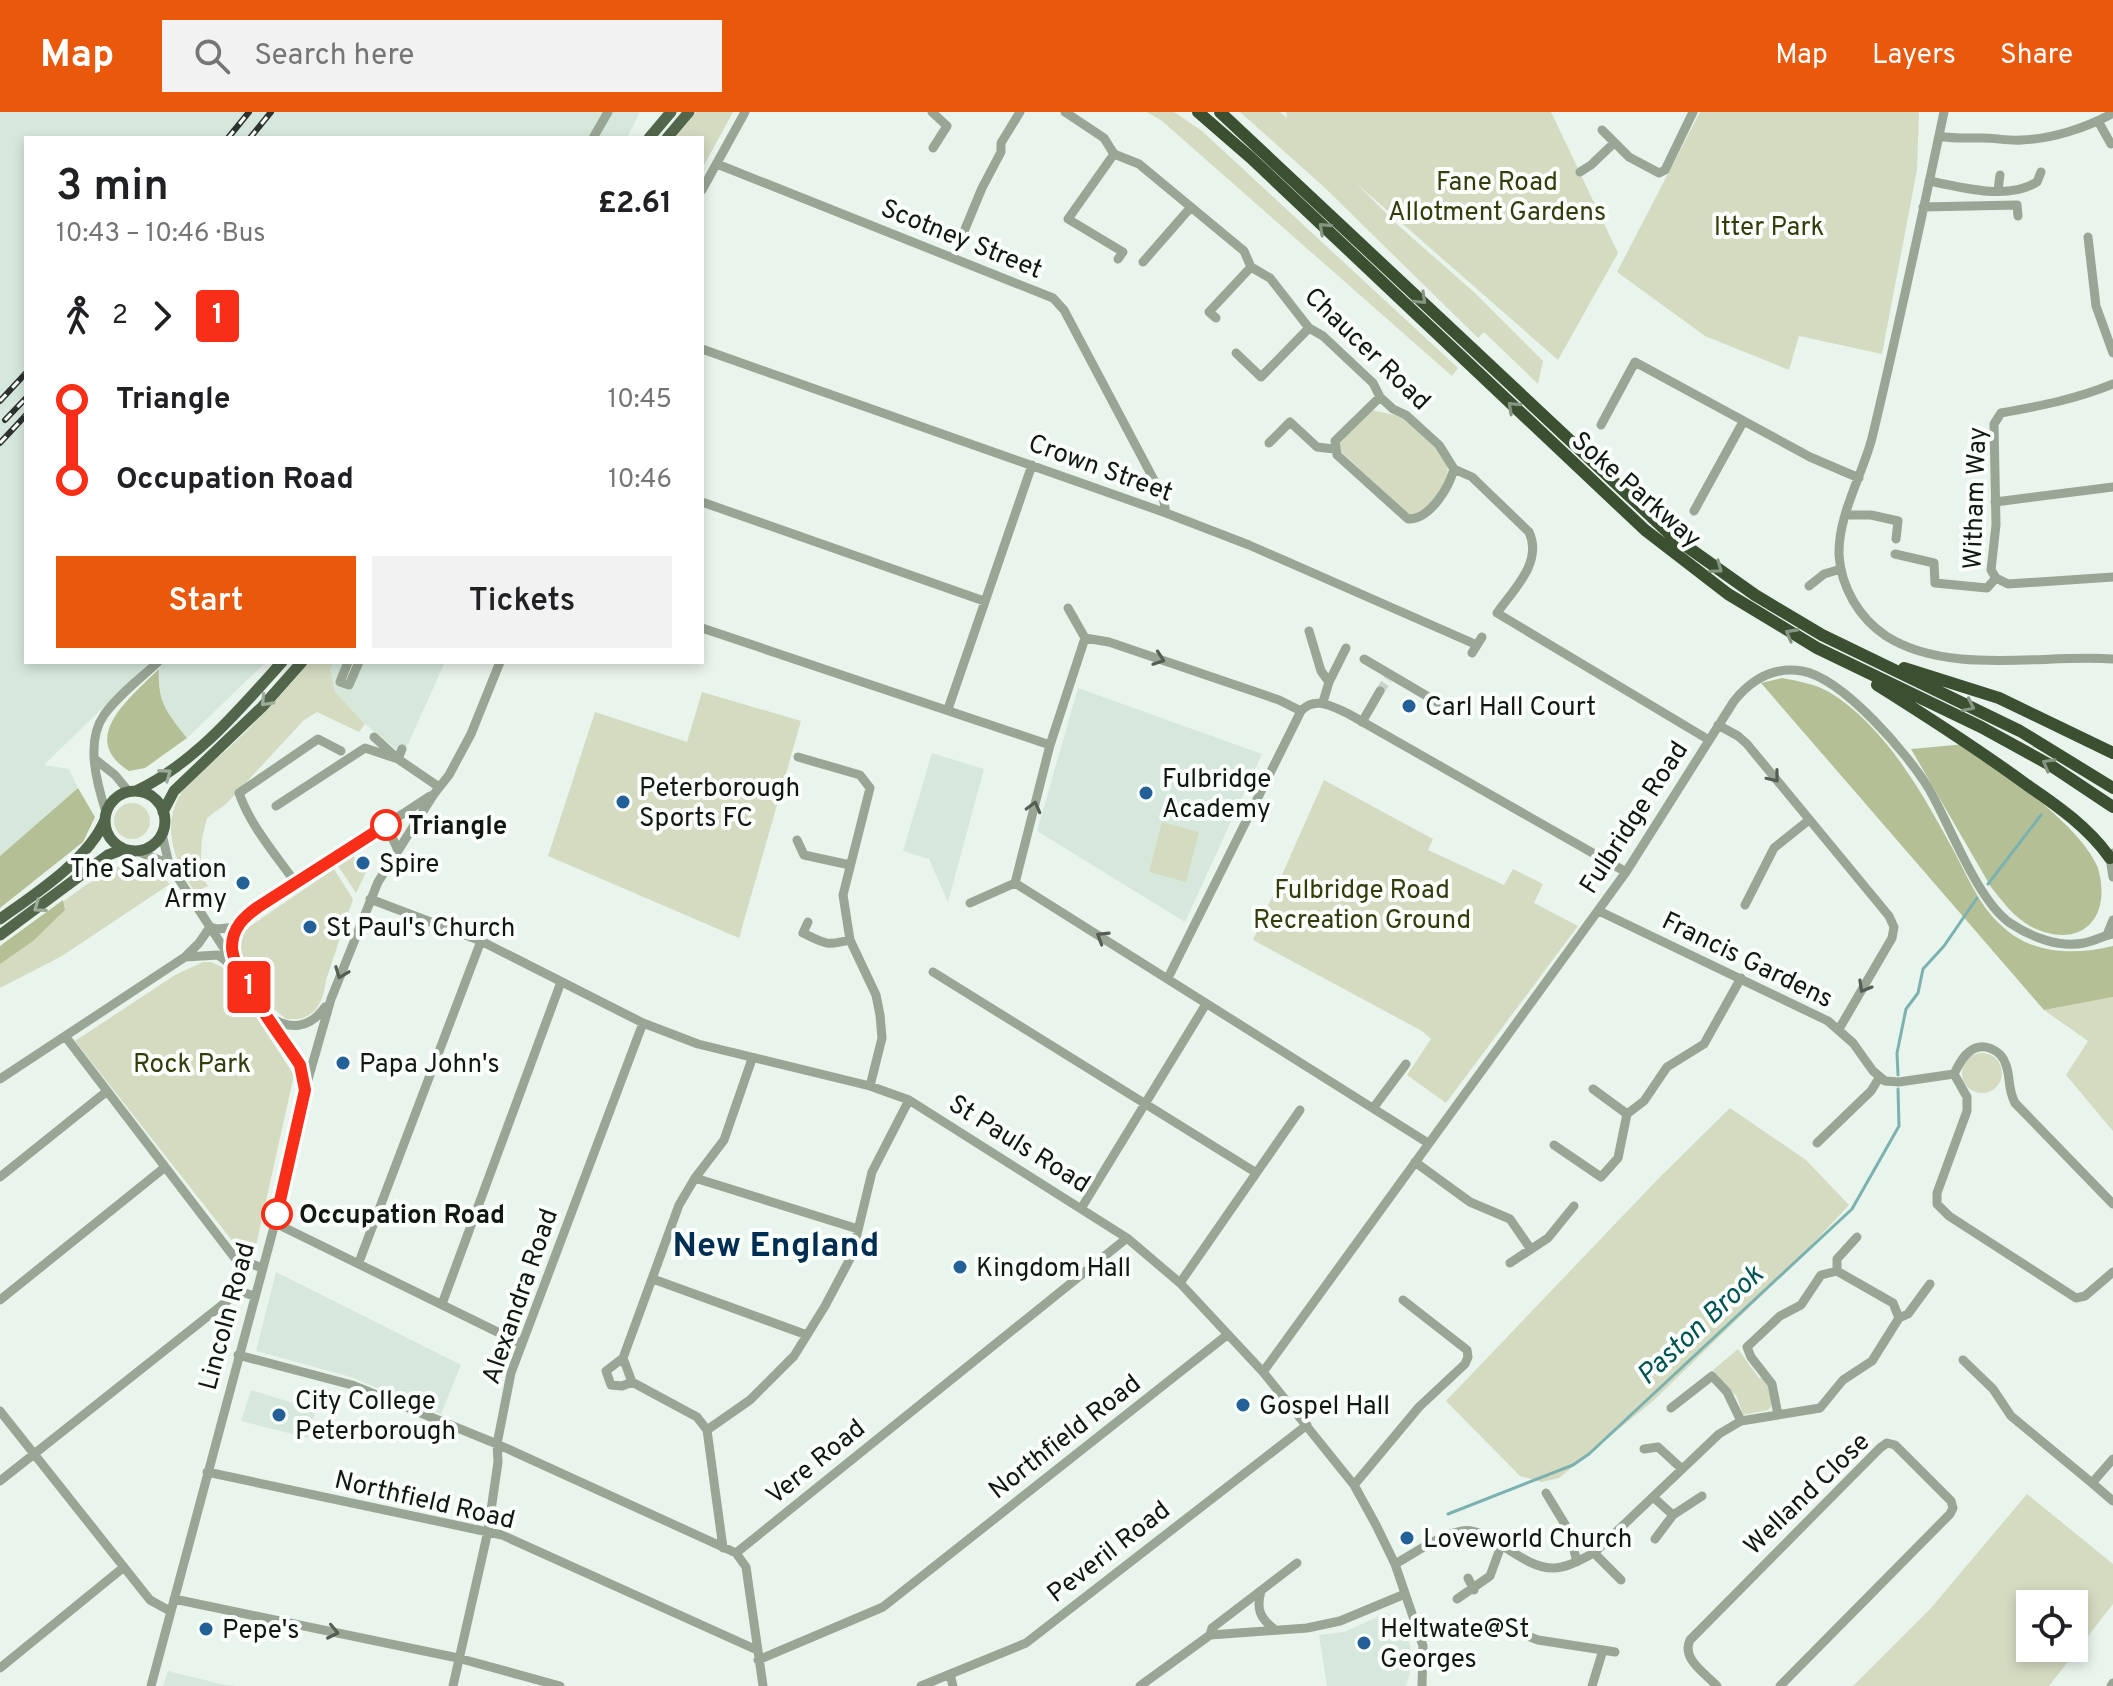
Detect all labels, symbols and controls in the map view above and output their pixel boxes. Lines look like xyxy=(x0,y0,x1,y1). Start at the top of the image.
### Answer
search box xyxy=(162,20,722,92)
text: Map xyxy=(40,32,114,81)
icon: search xyxy=(190,34,234,78)
text: Search here xyxy=(254,38,414,75)
text: Map xyxy=(1775,38,1828,74)
text: Layers xyxy=(1872,38,1956,74)
text: Share xyxy=(2000,38,2073,74)
text: 3 min xyxy=(56,160,169,216)
park label: Fane Road Allotment Gardens xyxy=(1388,167,1606,230)
text: £2.61 xyxy=(598,186,672,223)
street label: Scotney Street xyxy=(875,193,1047,288)
park label: Itter Park xyxy=(1714,212,1824,245)
text: 10:43 – 10:46 · Bus xyxy=(56,218,266,251)
one-way arrow xyxy=(1319,223,1334,237)
street label: Chaucer Road xyxy=(1296,281,1437,419)
one-way arrow xyxy=(1412,290,1426,305)
icon: walk xyxy=(56,294,100,338)
icon: forward xyxy=(140,294,184,338)
text: 1 xyxy=(212,298,223,334)
text: 2 xyxy=(112,300,128,333)
text: Triangle xyxy=(116,382,231,419)
text: 10:45 xyxy=(607,384,672,417)
one-way arrow xyxy=(1508,401,1522,416)
street label: Soke Parkway xyxy=(1564,425,1707,556)
street label: Witham Way xyxy=(1958,426,1995,570)
street label: Crown Street xyxy=(1023,428,1177,511)
text: Occupation Road xyxy=(116,462,354,499)
text: 10:46 xyxy=(608,464,672,497)
button: Start xyxy=(56,556,356,648)
button: Tickets xyxy=(372,556,672,648)
one-way arrow xyxy=(1708,558,1723,573)
one-way arrow xyxy=(1785,628,1800,644)
one-way arrow xyxy=(1152,650,1166,666)
one-way arrow xyxy=(262,692,276,707)
place label: Carl Hall Court xyxy=(1425,692,1596,725)
one-way arrow xyxy=(1960,696,1975,712)
marker: Carl Hall Court xyxy=(1400,697,1418,715)
street label: Fulbridge Road xyxy=(1573,736,1697,901)
one-way arrow xyxy=(2042,758,2056,774)
place label: Fulbridge Academy xyxy=(1162,764,1271,827)
one-way arrow xyxy=(1764,768,1779,783)
one-way arrow xyxy=(157,769,171,784)
place label: Peterborough Sports FC xyxy=(639,773,800,836)
marker: Fulbridge Academy xyxy=(1137,784,1155,802)
marker: Peterborough Sports FC xyxy=(614,793,632,811)
one-way arrow xyxy=(1025,801,1042,815)
marker: Triangle xyxy=(371,810,401,840)
place label: Triangle xyxy=(408,811,507,844)
place label: Spire xyxy=(379,849,439,882)
place label: The Salvation Army xyxy=(70,854,227,917)
marker: Spire xyxy=(354,854,372,872)
marker: The Salvation Army xyxy=(234,874,252,892)
park label: Fulbridge Road Recreation Ground xyxy=(1253,875,1471,938)
one-way arrow xyxy=(33,898,48,912)
street label: Francis Gardens xyxy=(1656,906,1838,1017)
place label: St Paul's Church xyxy=(326,913,516,946)
marker: St Paul's Church xyxy=(301,918,319,936)
one-way arrow xyxy=(1096,931,1111,947)
line badge: 1 xyxy=(223,961,275,1013)
one-way arrow xyxy=(334,965,351,979)
text: 1 xyxy=(243,969,255,1005)
one-way arrow xyxy=(1858,978,1874,993)
park label: Rock Park xyxy=(133,1049,251,1082)
place label: Papa John's xyxy=(359,1049,500,1082)
marker: Papa John's xyxy=(334,1054,352,1072)
street label: St Pauls Road xyxy=(942,1089,1096,1202)
marker: Occupation Road xyxy=(262,1199,292,1229)
place label: Occupation Road xyxy=(299,1200,505,1233)
street label: Alexandra Road xyxy=(476,1205,567,1389)
district label: New England xyxy=(672,1226,880,1269)
street label: Lincoln Road xyxy=(193,1239,264,1394)
place label: Kingdom Hall xyxy=(976,1253,1131,1286)
marker: Kingdom Hall xyxy=(951,1258,969,1276)
water label: Paston Brook xyxy=(1630,1258,1773,1394)
street label: Northfield Road xyxy=(983,1368,1148,1508)
place label: City College Peterborough xyxy=(295,1386,456,1449)
place label: Gospel Hall xyxy=(1259,1391,1390,1424)
marker: Gospel Hall xyxy=(1234,1396,1252,1414)
marker: City College Peterborough xyxy=(270,1406,288,1424)
street label: Vere Road xyxy=(760,1413,873,1513)
street label: Welland Close xyxy=(1738,1426,1878,1563)
street label: Northfield Road xyxy=(331,1465,518,1538)
street label: Peveril Road xyxy=(1041,1495,1178,1611)
place label: Loveworld Church xyxy=(1423,1524,1632,1557)
marker: Loveworld Church xyxy=(1398,1529,1416,1547)
map controls xyxy=(2016,1590,2088,1662)
button: locate xyxy=(2016,1590,2088,1662)
place label: Heltwate@St Georges xyxy=(1380,1614,1529,1677)
place label: Pepe's xyxy=(222,1615,300,1648)
marker: Pepe's xyxy=(197,1620,215,1638)
one-way arrow xyxy=(325,1623,339,1640)
marker: Heltwate@St Georges xyxy=(1355,1634,1373,1652)

